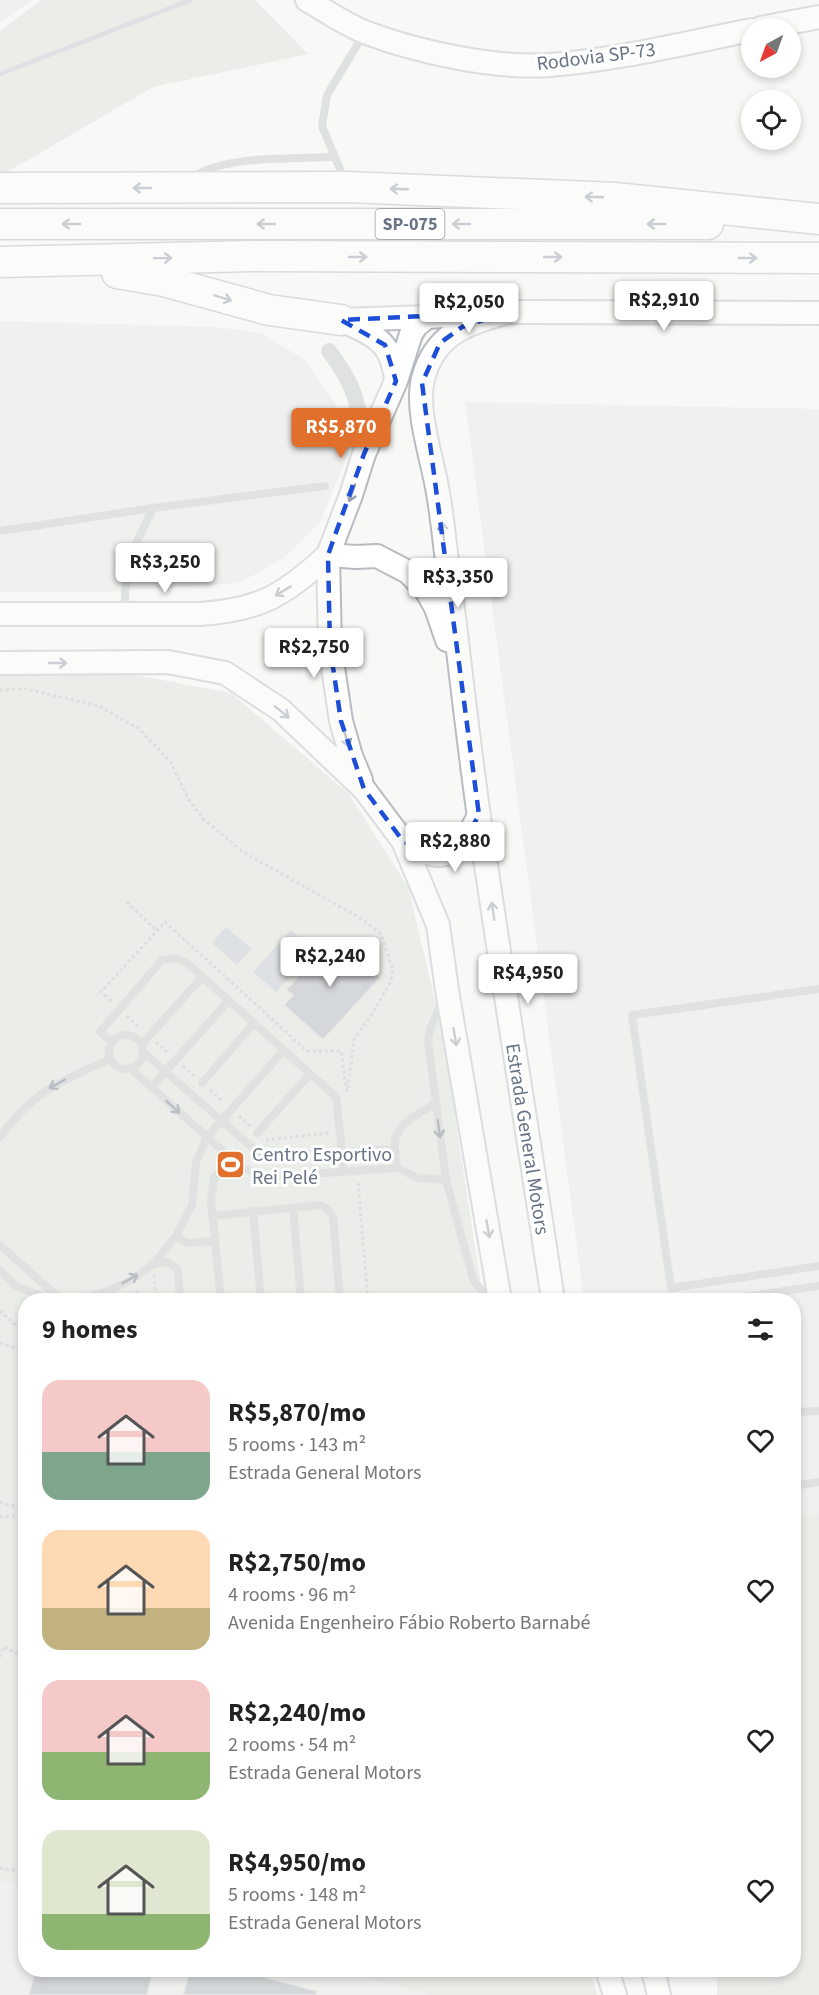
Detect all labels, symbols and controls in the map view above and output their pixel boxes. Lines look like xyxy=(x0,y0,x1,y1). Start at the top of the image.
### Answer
north arrow xyxy=(741,18,801,78)
map controls xyxy=(741,18,801,150)
street label: Rodovia SP-73 xyxy=(535,36,657,78)
button: locate xyxy=(741,90,801,150)
one-way arrow xyxy=(133,182,153,194)
one-way arrow xyxy=(389,183,409,195)
one-way arrow xyxy=(584,191,604,202)
road number: SP-075 xyxy=(376,209,444,239)
one-way arrow xyxy=(61,218,81,230)
one-way arrow xyxy=(256,218,276,230)
one-way arrow xyxy=(451,218,471,230)
one-way arrow xyxy=(646,218,666,230)
one-way arrow xyxy=(348,251,368,263)
one-way arrow xyxy=(543,251,563,263)
one-way arrow xyxy=(738,252,758,264)
one-way arrow xyxy=(153,253,173,264)
pin: R$2,910 xyxy=(609,281,719,332)
pin: R$2,050 xyxy=(414,283,524,334)
text: R$2,910 xyxy=(628,286,700,314)
text: R$2,050 xyxy=(433,288,505,316)
one-way arrow xyxy=(213,293,232,304)
pin: R$5,870 xyxy=(286,408,396,459)
text: R$5,870 xyxy=(305,413,377,441)
one-way arrow xyxy=(345,483,356,502)
one-way arrow xyxy=(438,521,449,541)
pin: R$3,250 xyxy=(110,543,220,594)
text: R$3,250 xyxy=(129,548,201,576)
pin: R$3,350 xyxy=(403,558,513,609)
text: R$3,350 xyxy=(422,563,494,591)
one-way arrow xyxy=(275,586,292,598)
pin: R$2,750 xyxy=(259,628,369,679)
text: R$2,750 xyxy=(278,633,350,661)
one-way arrow xyxy=(48,657,68,669)
one-way arrow xyxy=(274,705,289,719)
one-way arrow xyxy=(341,728,352,747)
pin: R$2,880 xyxy=(400,822,510,873)
text: R$2,880 xyxy=(419,827,491,855)
one-way arrow xyxy=(488,901,499,921)
pin: R$2,240 xyxy=(275,937,385,988)
text: R$2,240 xyxy=(294,942,366,970)
pin: R$4,950 xyxy=(473,954,583,1005)
text: R$4,950 xyxy=(492,959,564,987)
one-way arrow xyxy=(450,1027,461,1046)
street label: Estrada General Motors xyxy=(498,1041,556,1237)
one-way arrow xyxy=(49,1079,67,1090)
one-way arrow xyxy=(165,1100,180,1114)
one-way arrow xyxy=(433,1118,444,1138)
place label: Centro Esportivo Rei Pelé xyxy=(252,1141,392,1192)
sports icon: Centro Esportivo Rei Pelé xyxy=(215,1149,247,1181)
one-way arrow xyxy=(482,1219,493,1238)
one-way arrow xyxy=(121,1273,138,1285)
text: 9 homes xyxy=(42,1311,137,1348)
icon: filters xyxy=(744,1313,777,1346)
text: R$5,870/mo xyxy=(228,1394,366,1431)
icon: home xyxy=(90,1404,162,1476)
icon: heart xyxy=(744,1424,777,1457)
text: 5 rooms · 143 m² xyxy=(228,1431,366,1459)
text: Estrada General Motors xyxy=(228,1459,421,1487)
text: R$2,750/mo xyxy=(228,1544,366,1581)
icon: home xyxy=(90,1554,162,1626)
icon: heart xyxy=(744,1574,777,1607)
text: 4 rooms · 96 m² xyxy=(228,1581,356,1609)
text: Avenida Engenheiro Fábio Roberto Barnabé xyxy=(228,1609,591,1637)
text: R$2,240/mo xyxy=(228,1694,366,1731)
icon: home xyxy=(90,1704,162,1776)
icon: heart xyxy=(744,1724,777,1757)
text: 2 rooms · 54 m² xyxy=(228,1731,356,1759)
text: Estrada General Motors xyxy=(228,1759,421,1787)
text: R$4,950/mo xyxy=(228,1844,366,1881)
icon: home xyxy=(90,1854,162,1926)
icon: heart xyxy=(744,1874,777,1907)
text: 5 rooms · 148 m² xyxy=(228,1881,366,1909)
text: Estrada General Motors xyxy=(228,1909,421,1937)

